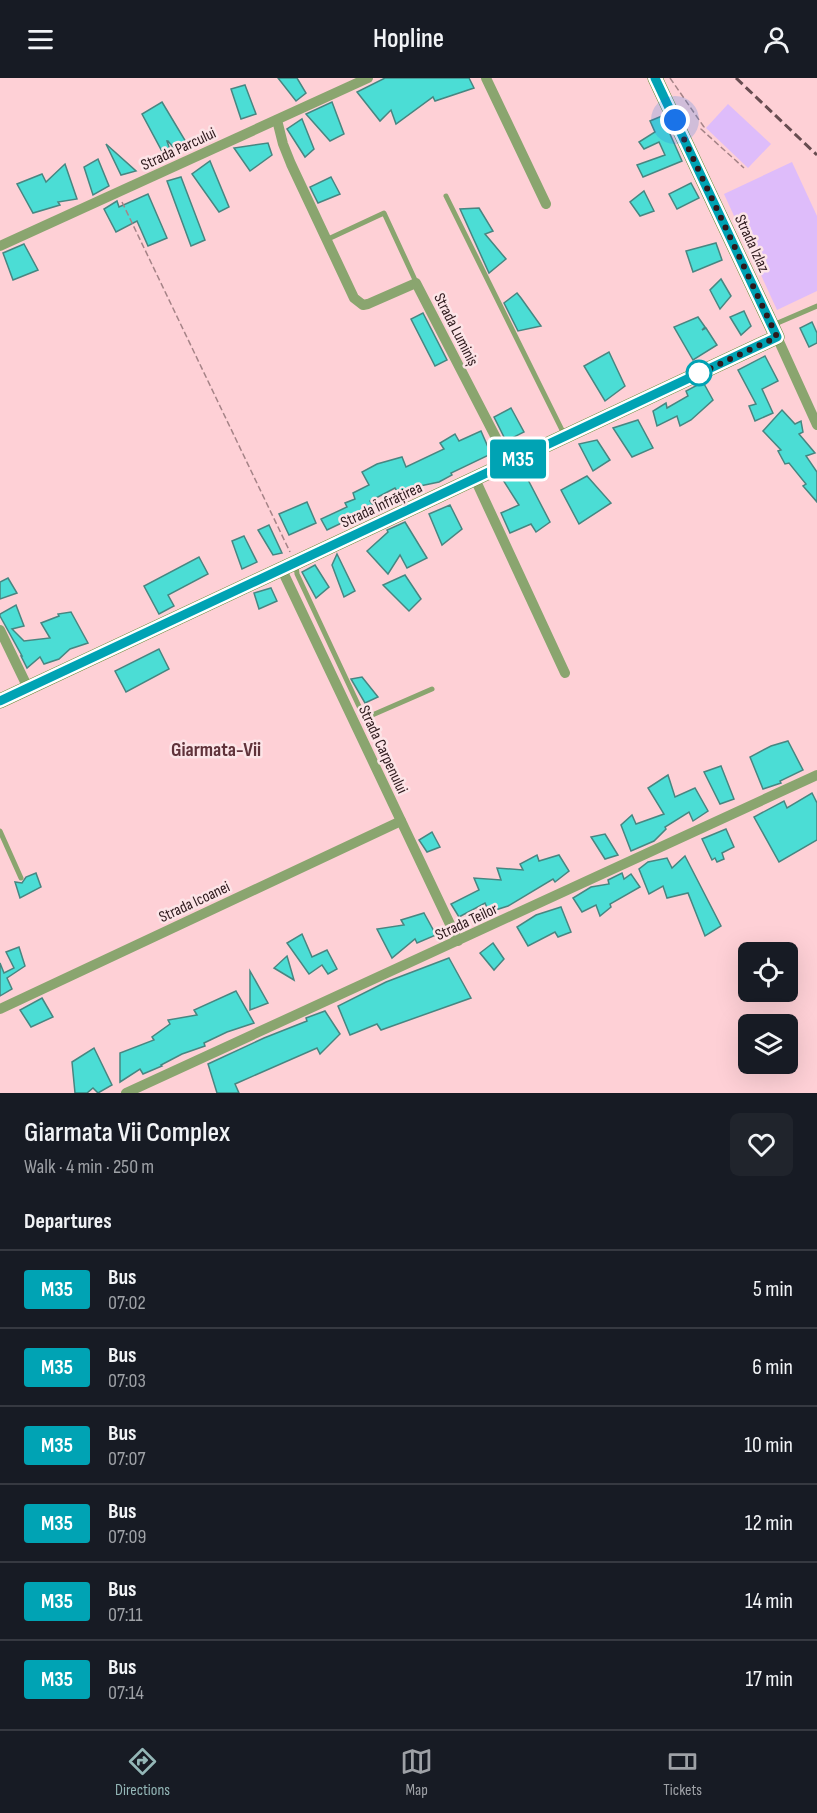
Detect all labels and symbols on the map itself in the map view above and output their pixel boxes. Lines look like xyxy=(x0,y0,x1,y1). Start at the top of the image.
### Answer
your location xyxy=(660,105,690,135)
street label: Strada Parcului xyxy=(138,124,219,175)
street label: Strada Izlaz xyxy=(730,212,773,276)
street label: Strada Luminiș xyxy=(429,290,482,369)
unlabelled marker xyxy=(686,360,712,386)
line badge: M35 xyxy=(484,440,552,478)
street label: Strada Înfrățirea xyxy=(338,478,425,532)
street label: Strada Carpenului xyxy=(354,703,411,797)
district label: Giarmata-Vii xyxy=(171,738,261,762)
street label: Strada Icoanei xyxy=(156,878,233,927)
street label: Strada Teilor xyxy=(432,899,501,945)

